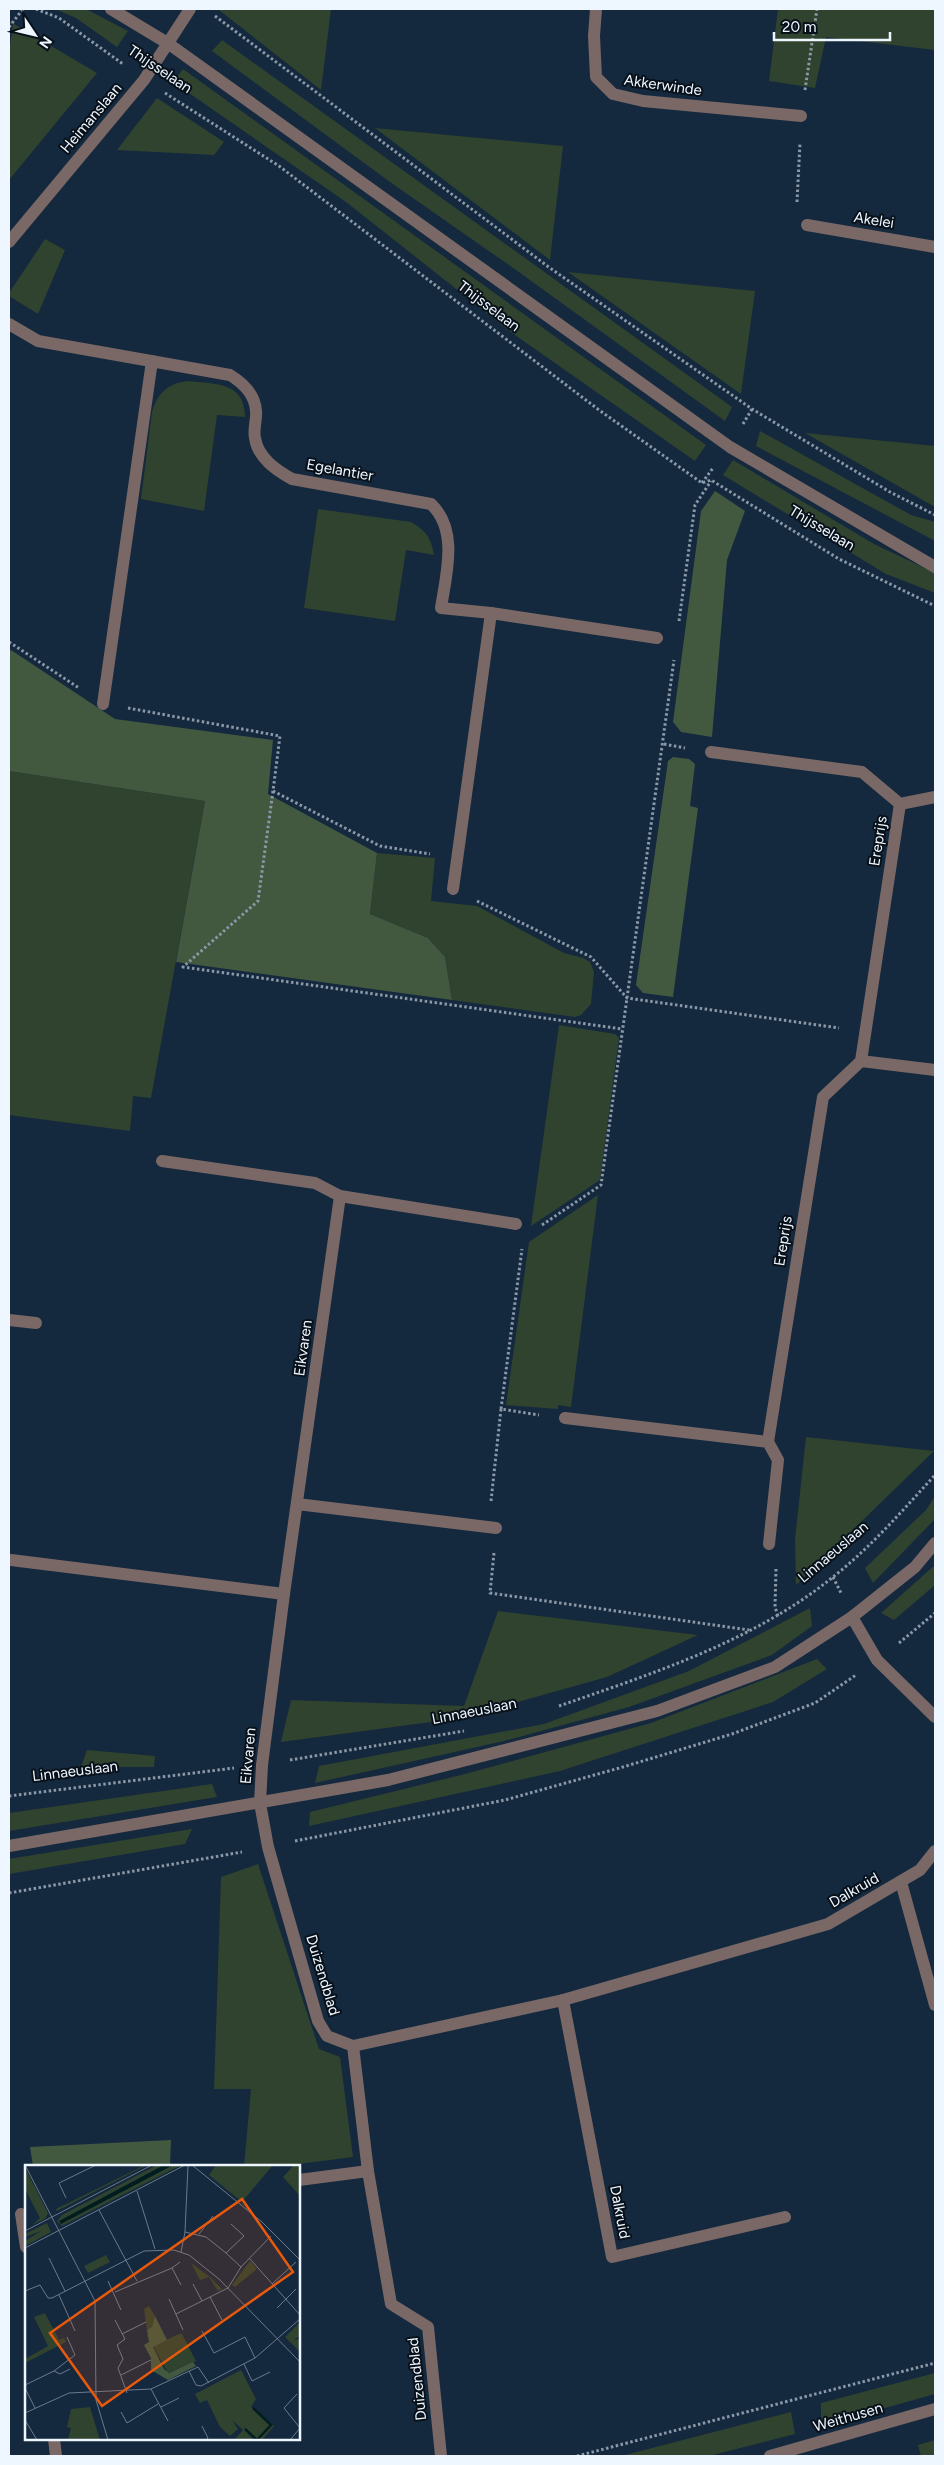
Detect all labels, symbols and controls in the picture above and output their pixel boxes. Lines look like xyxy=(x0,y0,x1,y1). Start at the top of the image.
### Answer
north arrow xyxy=(10,10,60,60)
scale bar xyxy=(774,10,890,42)
text: 20 m xyxy=(782,18,816,36)
text: N xyxy=(35,33,55,51)
street label: Thijsselaan xyxy=(125,41,195,97)
street label: Akkerwinde xyxy=(623,71,703,99)
street label: Heimanslaan xyxy=(57,79,125,157)
street label: Akelei xyxy=(853,208,895,232)
street label: Thijsselaan xyxy=(454,277,524,335)
street label: Egelantier xyxy=(305,455,375,485)
street label: Thijsselaan xyxy=(786,501,858,555)
street label: Ereprijs xyxy=(865,815,891,867)
street label: Ereprijs xyxy=(770,1215,796,1267)
street label: Eikvaren xyxy=(290,1319,316,1377)
street label: Linnaeuslaan xyxy=(794,1517,872,1587)
street label: Linnaeuslaan xyxy=(430,1694,518,1728)
street label: Eikvaren xyxy=(237,1727,259,1785)
street label: Linnaeuslaan xyxy=(31,1757,119,1785)
street label: Dalkruid xyxy=(826,1869,882,1911)
street label: Duizendblad xyxy=(302,1932,344,2018)
inset map xyxy=(25,2165,300,2440)
street label: Dalkruid xyxy=(606,2184,634,2240)
street label: Duizendblad xyxy=(404,2337,430,2421)
street label: Weithusen xyxy=(811,2399,885,2435)

